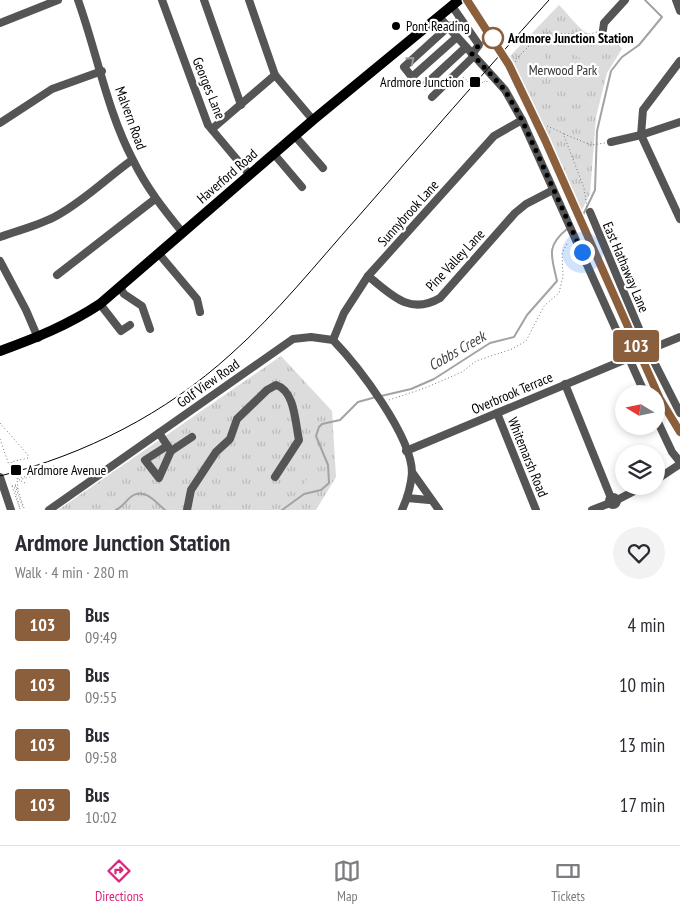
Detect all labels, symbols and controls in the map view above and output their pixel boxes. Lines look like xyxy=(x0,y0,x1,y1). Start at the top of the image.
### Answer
place label: Pont Reading xyxy=(406,17,470,35)
marker: Pont Reading xyxy=(390,20,402,32)
marker: Ardmore Junction Station xyxy=(482,27,504,49)
place label: Ardmore Junction Station xyxy=(507,29,634,47)
street label: Georges Lane xyxy=(188,54,230,122)
one-way arrow xyxy=(406,57,415,66)
park label: Merwood Park xyxy=(529,61,598,79)
place label: Ardmore Junction xyxy=(380,73,464,91)
marker: Ardmore Junction xyxy=(468,75,482,89)
street label: Malvern Road xyxy=(111,84,151,152)
street label: Haverford Road xyxy=(193,145,261,207)
street label: Sunnybrook Lane xyxy=(374,176,443,250)
street label: East Hathaway Lane xyxy=(599,219,653,315)
street label: Pine Valley Lane xyxy=(422,225,488,295)
your location xyxy=(570,240,595,265)
water label: Cobbs Creek xyxy=(425,325,491,375)
line badge: 103 xyxy=(607,330,665,362)
text: 103 xyxy=(623,334,649,357)
street label: Golf View Road xyxy=(173,355,243,411)
street label: Overbrook Terrace xyxy=(469,368,556,418)
north arrow xyxy=(615,385,665,435)
map controls xyxy=(615,385,665,495)
street label: Whitemarsh Road xyxy=(504,414,552,500)
button: layers xyxy=(615,445,665,495)
place label: Ardmore Avenue xyxy=(27,461,107,479)
marker: Ardmore Avenue xyxy=(9,463,23,477)
text: Ardmore Junction Station xyxy=(15,527,230,558)
button: heart xyxy=(613,527,665,579)
text: Walk · 4 min · 280 m xyxy=(15,562,128,582)
text: Bus xyxy=(85,603,109,627)
text: 103 xyxy=(30,613,55,636)
text: 4 min xyxy=(628,613,665,637)
text: 09:49 xyxy=(85,627,117,647)
text: Bus xyxy=(85,663,109,687)
text: 103 xyxy=(30,673,55,696)
text: 10 min xyxy=(619,673,665,697)
text: 09:55 xyxy=(85,687,117,707)
text: Bus xyxy=(85,723,109,747)
text: 103 xyxy=(30,733,55,756)
text: 13 min xyxy=(619,733,665,757)
text: 09:58 xyxy=(85,747,117,767)
text: Bus xyxy=(85,783,109,807)
text: 103 xyxy=(30,793,55,816)
text: 17 min xyxy=(620,793,665,817)
text: 10:02 xyxy=(85,807,117,827)
tab: Directions xyxy=(95,857,144,905)
tab: Map xyxy=(333,857,361,905)
tab: Tickets xyxy=(551,857,585,905)

